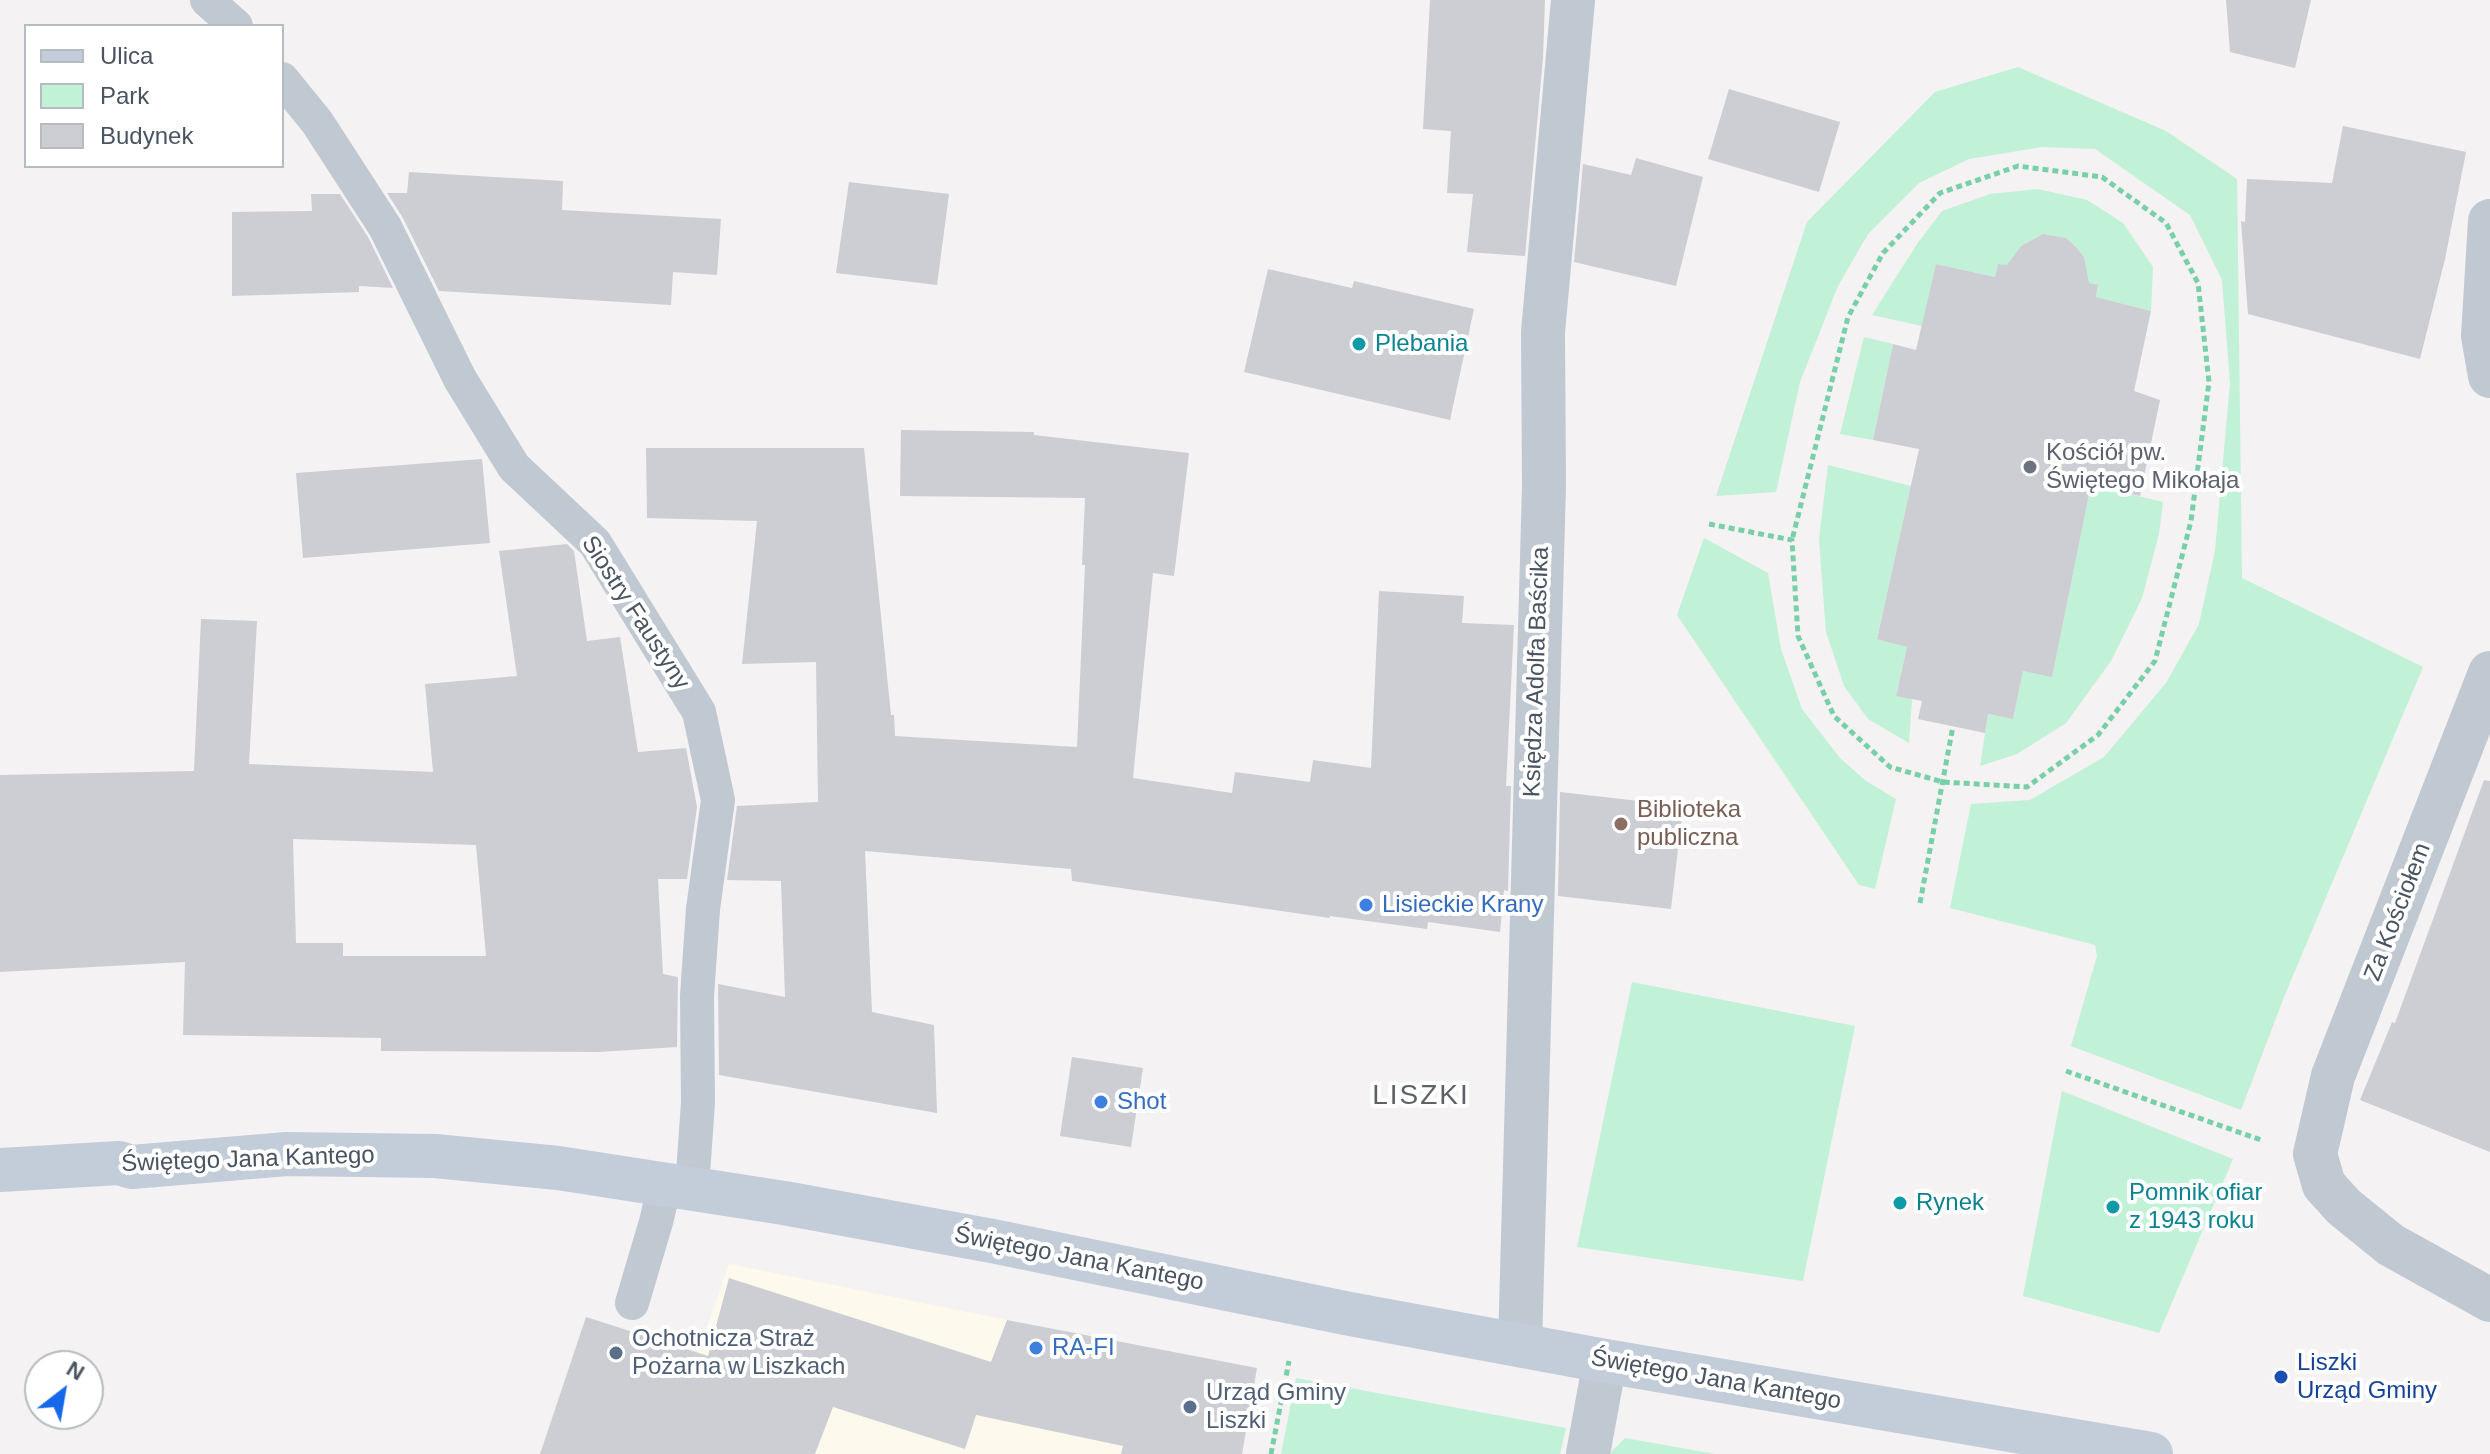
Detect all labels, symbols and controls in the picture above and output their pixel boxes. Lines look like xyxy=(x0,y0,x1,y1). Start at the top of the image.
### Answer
legend xyxy=(24,24,284,168)
text: Ulica xyxy=(100,42,153,69)
text: Park xyxy=(100,82,149,109)
text: Budynek xyxy=(100,122,193,149)
place label: Plebania xyxy=(1375,330,1468,358)
marker: Plebania xyxy=(1350,335,1368,353)
place label: Kościół pw. Świętego Mikołaja xyxy=(2046,439,2239,495)
marker: Kościół pw. Świętego Mikołaja xyxy=(2021,458,2039,476)
street label: Siostry Faustyny xyxy=(575,531,695,695)
street label: Księdza Adolfa Baścika xyxy=(1518,546,1556,798)
place label: Biblioteka publiczna xyxy=(1637,796,1741,852)
marker: Biblioteka publiczna xyxy=(1612,815,1630,833)
street label: Za Kościołem xyxy=(2359,839,2437,985)
place label: Lisieckie Krany xyxy=(1382,891,1543,919)
marker: Lisieckie Krany xyxy=(1357,896,1375,914)
district label: LISZKI xyxy=(1372,1079,1470,1113)
place label: Shot xyxy=(1117,1088,1166,1116)
marker: Shot xyxy=(1092,1093,1110,1111)
street label: Świętego Jana Kantego xyxy=(121,1141,375,1179)
place label: Pomnik ofiar z 1943 roku xyxy=(2129,1179,2262,1235)
place label: Rynek xyxy=(1916,1189,1984,1217)
marker: Rynek xyxy=(1891,1194,1909,1212)
marker: Pomnik ofiar z 1943 roku xyxy=(2104,1198,2122,1216)
street label: Świętego Jana Kantego xyxy=(952,1221,1206,1297)
place label: Ochotnicza Straż Pożarna w Liszkach xyxy=(632,1325,845,1381)
place label: RA-FI xyxy=(1052,1334,1115,1362)
marker: RA-FI xyxy=(1027,1339,1045,1357)
marker: Ochotnicza Straż Pożarna w Liszkach xyxy=(607,1344,625,1362)
street label: Świętego Jana Kantego xyxy=(1589,1344,1843,1416)
place label: Liszki Urząd Gminy xyxy=(2297,1349,2437,1405)
north arrow xyxy=(24,1350,104,1430)
text: N xyxy=(62,1356,89,1386)
marker: Liszki Urząd Gminy xyxy=(2272,1368,2290,1386)
place label: Urząd Gminy Liszki xyxy=(1206,1379,1346,1435)
marker: Urząd Gminy Liszki xyxy=(1181,1398,1199,1416)

